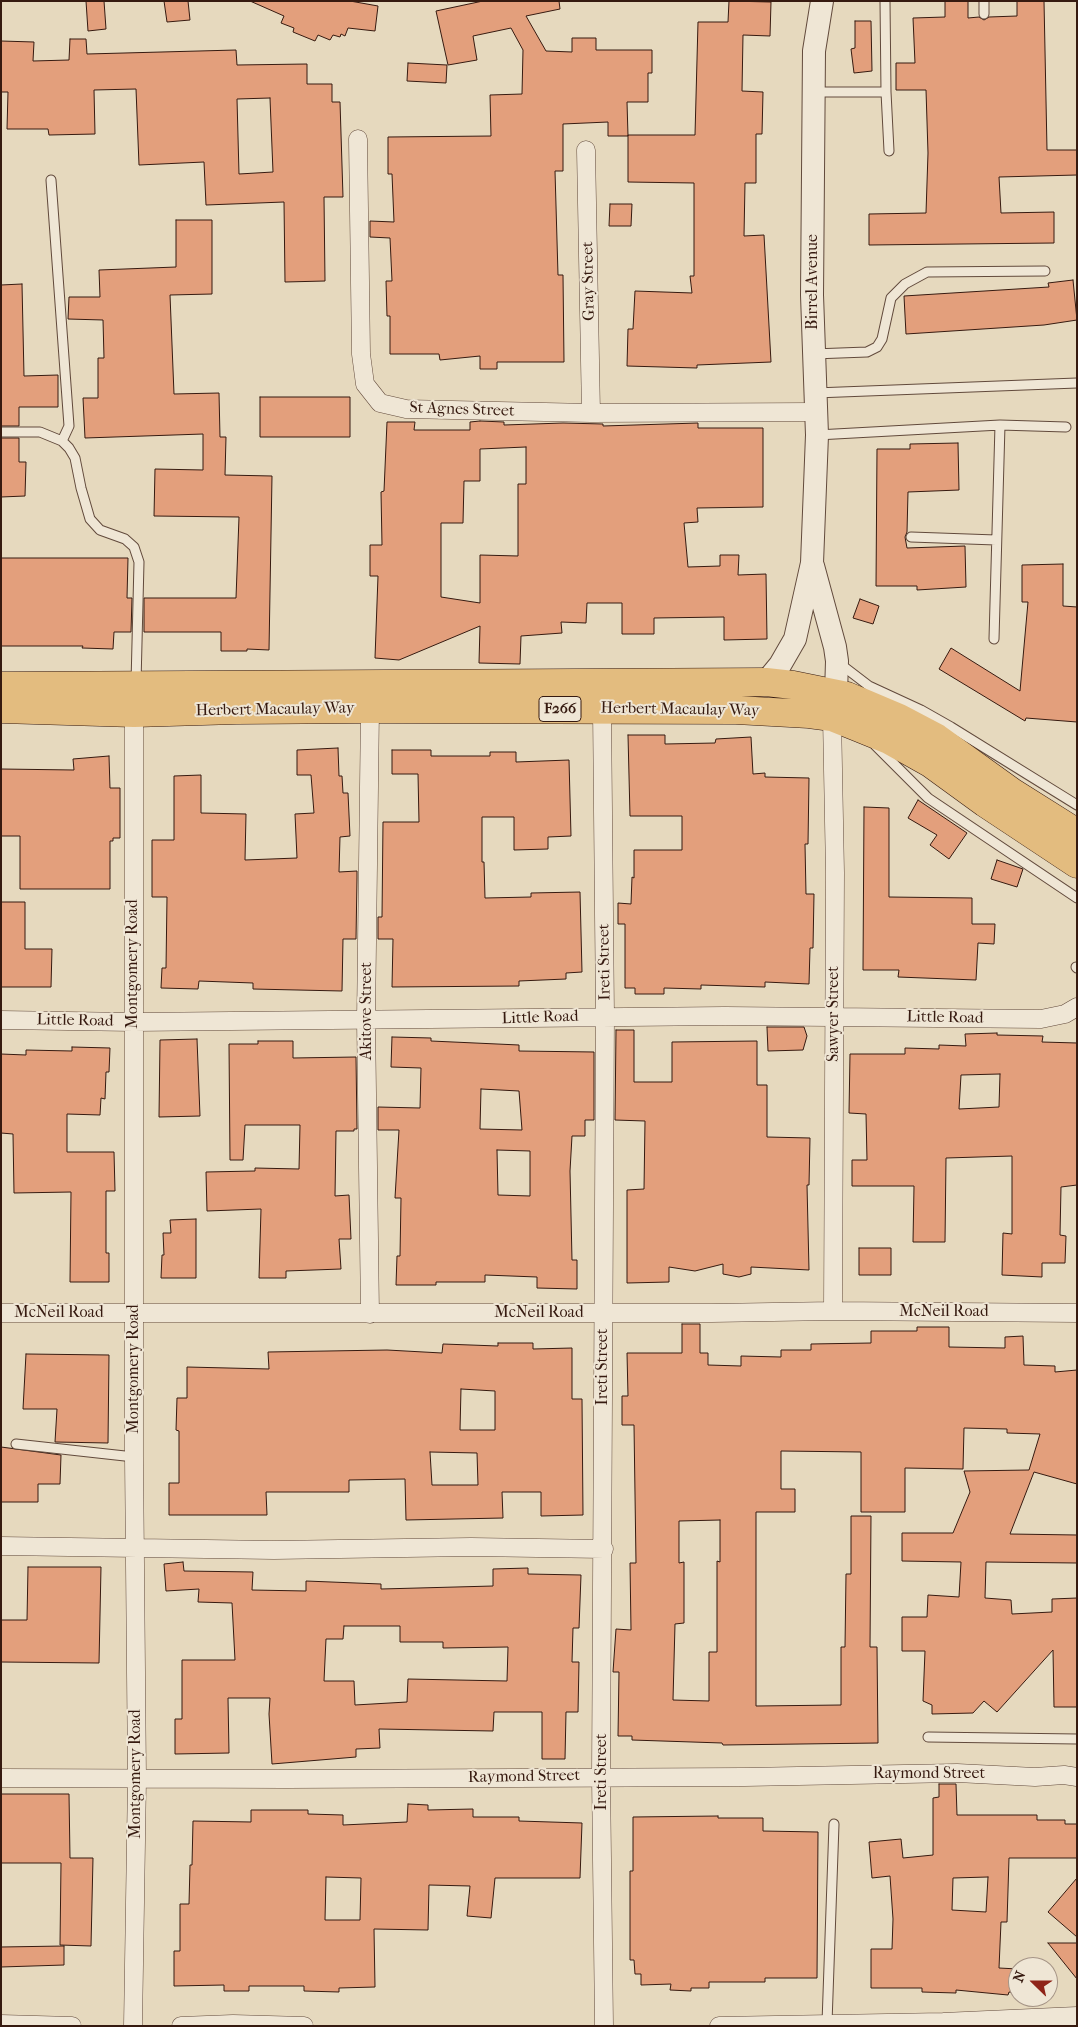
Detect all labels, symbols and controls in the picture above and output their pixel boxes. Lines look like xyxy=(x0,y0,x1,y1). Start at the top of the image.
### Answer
street label: Birrel Avenue xyxy=(803,234,823,330)
street label: Gray Street xyxy=(579,241,599,321)
street label: St Agnes Street xyxy=(409,399,515,421)
road number: F266 xyxy=(539,696,581,722)
street label: Herbert Macaulay Way xyxy=(195,699,355,721)
street label: Herbert Macaulay Way xyxy=(600,699,760,721)
street label: Montgomery Road xyxy=(123,899,143,1029)
street label: Ireti Street xyxy=(595,923,615,1001)
street label: Akitove Street xyxy=(357,962,377,1060)
street label: Sawyer Street xyxy=(824,966,844,1062)
street label: Little Road xyxy=(501,1007,579,1029)
street label: Little Road xyxy=(906,1008,984,1028)
street label: Little Road xyxy=(36,1011,114,1031)
street label: McNeil Road xyxy=(899,1302,989,1322)
street label: McNeil Road xyxy=(14,1303,104,1323)
street label: McNeil Road xyxy=(494,1303,584,1323)
street label: Montgomery Road xyxy=(124,1304,144,1434)
street label: Ireti Street xyxy=(593,1329,613,1405)
street label: Montgomery Road xyxy=(126,1709,146,1839)
street label: Ireti Street xyxy=(592,1734,612,1810)
street label: Raymond Street xyxy=(873,1764,985,1784)
street label: Raymond Street xyxy=(468,1766,580,1788)
north arrow xyxy=(1008,1957,1058,2007)
text: N xyxy=(1010,1968,1029,1985)

